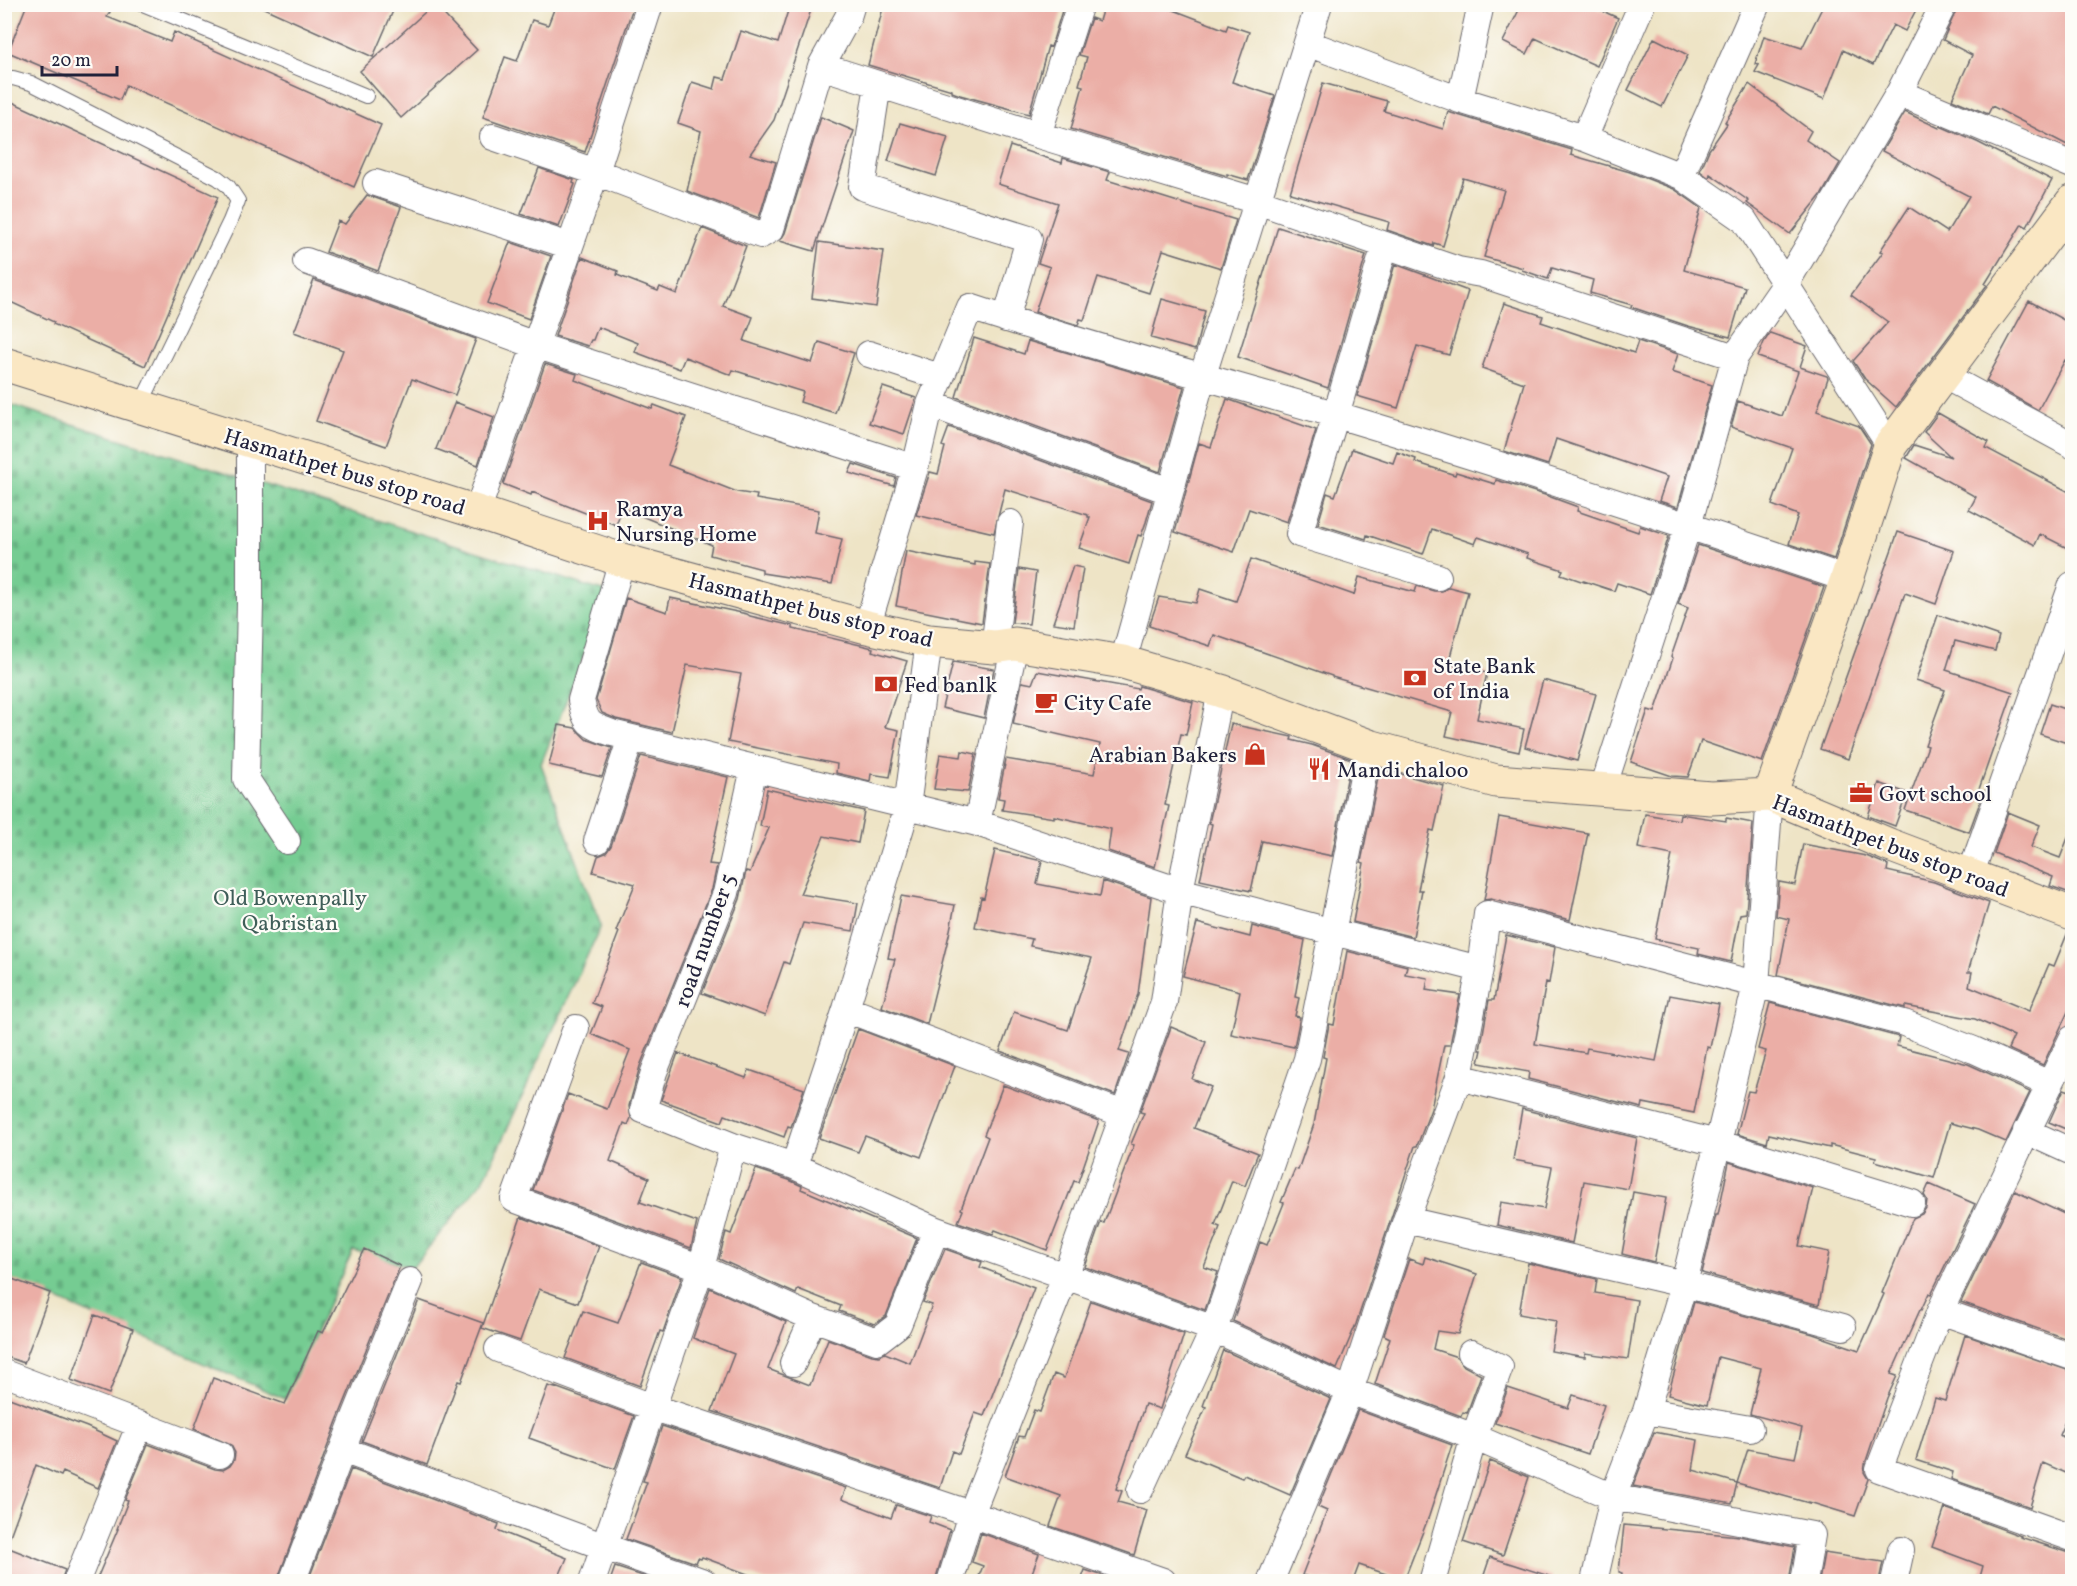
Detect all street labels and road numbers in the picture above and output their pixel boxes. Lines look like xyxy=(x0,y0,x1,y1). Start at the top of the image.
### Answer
street label: Hasmathpet bus stop road xyxy=(220,422,469,525)
street label: Hasmathpet bus stop road xyxy=(685,566,936,657)
street label: Hasmathpet bus stop road xyxy=(1767,788,2013,907)
street label: road number 5 xyxy=(668,870,745,1012)

